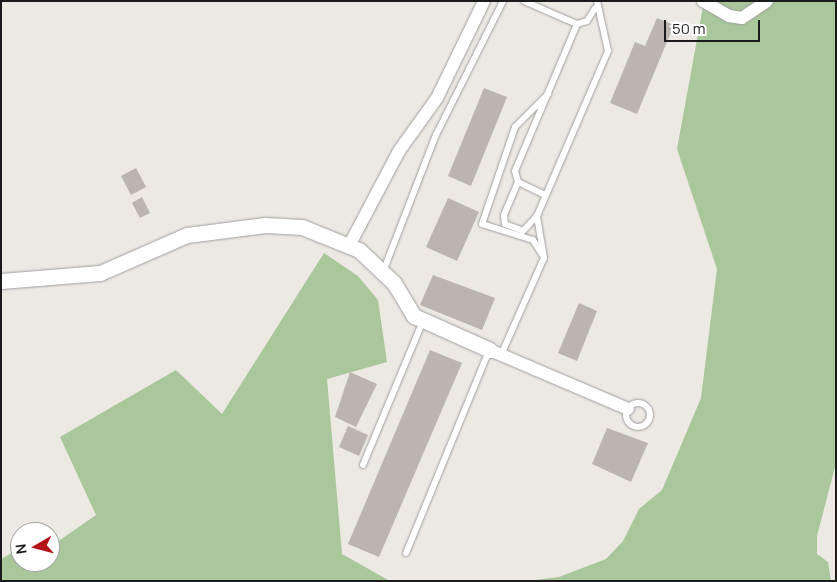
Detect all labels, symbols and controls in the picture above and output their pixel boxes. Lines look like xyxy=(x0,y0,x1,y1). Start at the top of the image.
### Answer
scale bar xyxy=(667,10,763,42)
text: 50 m xyxy=(672,18,706,39)
north arrow xyxy=(10,522,60,572)
text: N xyxy=(11,543,31,555)

